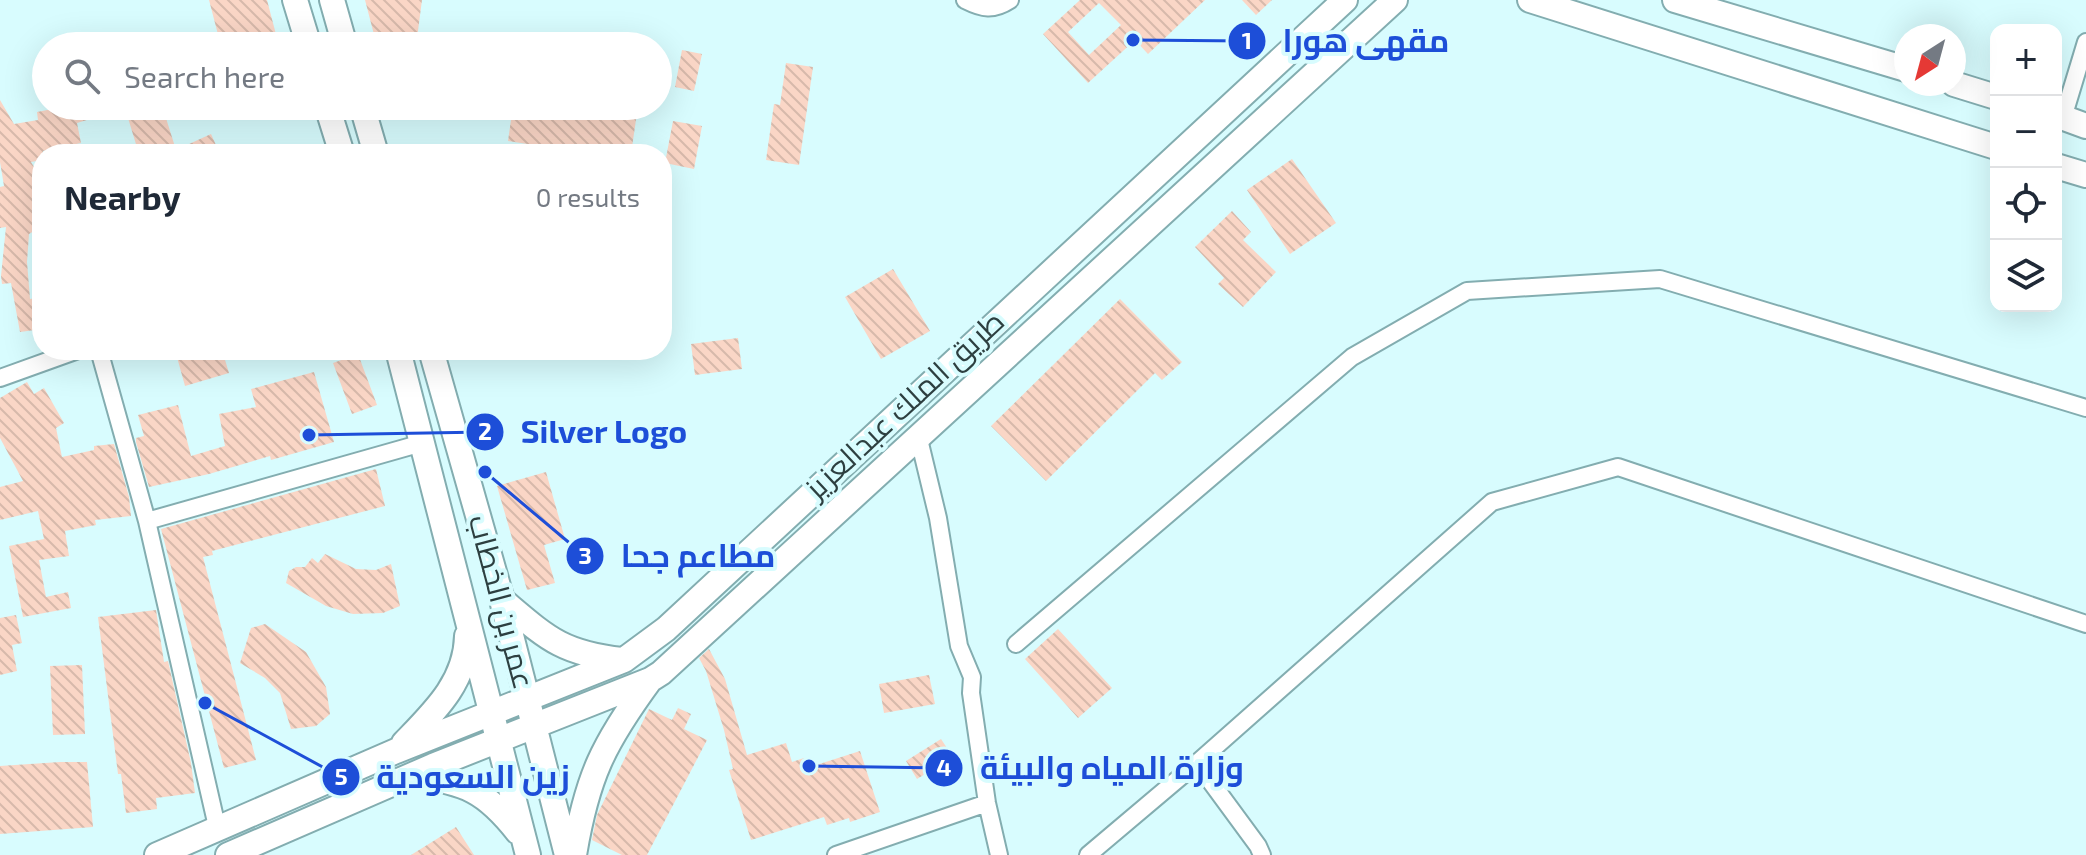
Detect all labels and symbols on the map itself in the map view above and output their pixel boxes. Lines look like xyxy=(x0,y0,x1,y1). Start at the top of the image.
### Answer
callout: مقهى هورا xyxy=(1227,13,1466,69)
text: مقهى هورا xyxy=(1282,20,1450,61)
north arrow xyxy=(1894,24,1966,96)
text: 1 xyxy=(1242,25,1252,54)
street label: طريق الملك عبدالعزيز xyxy=(795,302,1012,508)
callout: Silver Logo xyxy=(465,404,704,460)
text: Silver Logo xyxy=(521,411,687,449)
text: 2 xyxy=(478,416,492,445)
street label: عمر بن الخطاب xyxy=(460,510,543,693)
callout: مطاعم جحا xyxy=(565,528,792,584)
text: مطاعم جحا xyxy=(621,535,775,578)
text: 3 xyxy=(578,540,592,569)
callout: وزارة المياه والبيئة xyxy=(924,740,1260,796)
text: وزارة المياه والبيئة xyxy=(980,747,1244,787)
callout: زين السعودية xyxy=(321,749,586,805)
text: 4 xyxy=(936,752,952,781)
text: زين السعودية xyxy=(376,756,570,796)
text: 5 xyxy=(334,761,348,790)

